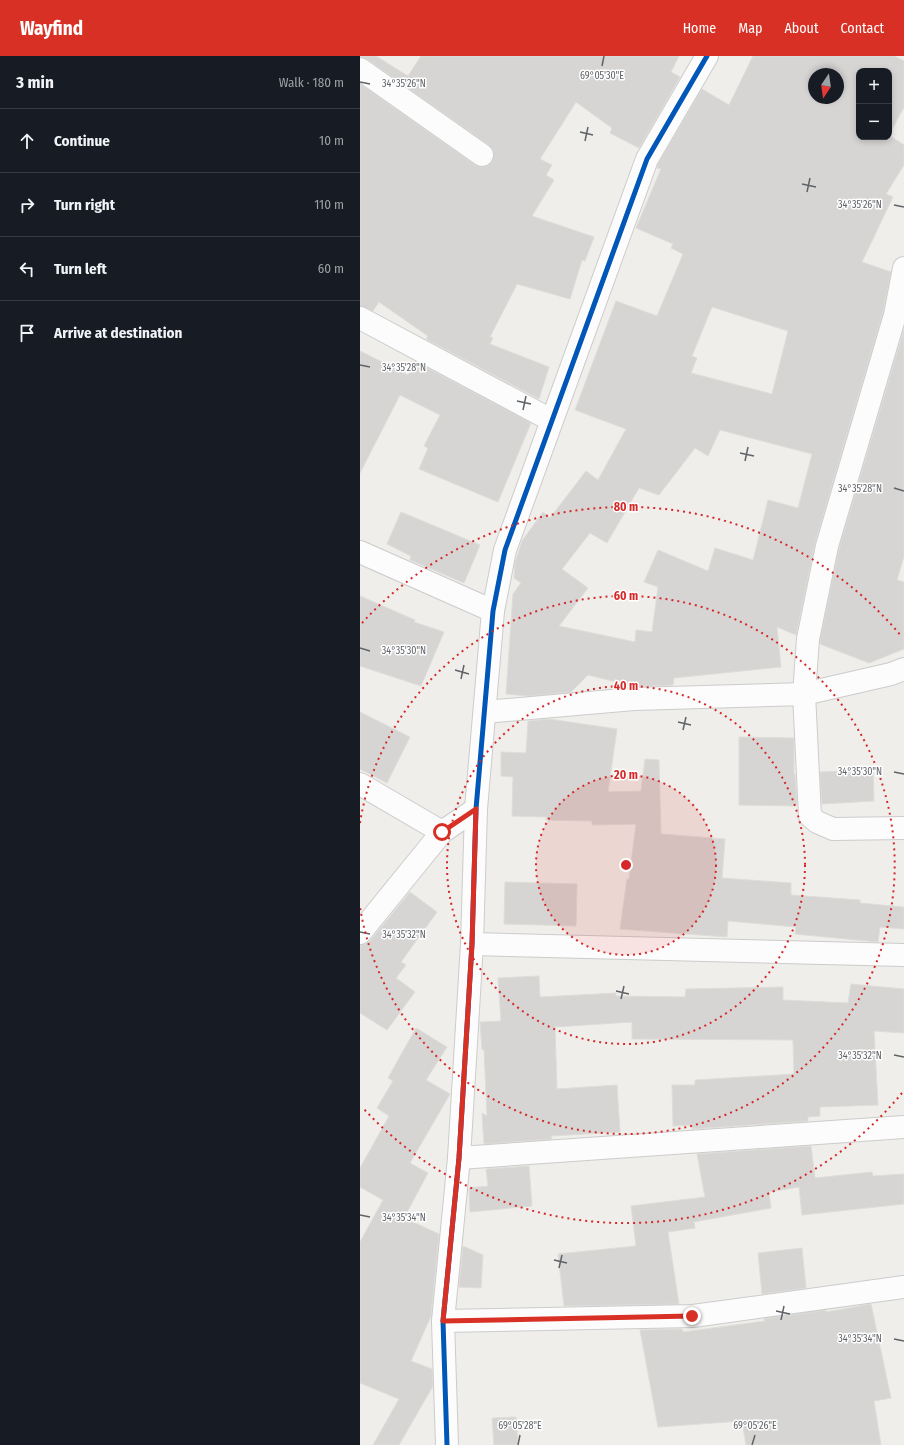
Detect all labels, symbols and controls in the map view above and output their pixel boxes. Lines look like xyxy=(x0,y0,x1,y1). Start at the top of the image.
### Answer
text: Wayfind xyxy=(20,17,83,40)
text: Home xyxy=(683,20,716,37)
text: Map xyxy=(738,20,762,37)
text: About xyxy=(784,20,819,37)
text: Contact xyxy=(841,20,884,37)
north arrow xyxy=(808,68,844,104)
map controls xyxy=(856,68,892,140)
button: + xyxy=(856,68,892,104)
text: 69°05'30"E xyxy=(580,70,624,82)
text: 3 min xyxy=(16,72,54,93)
text: Walk · 180 m xyxy=(279,75,344,90)
text: 34°35'26"N xyxy=(382,78,426,90)
button: − xyxy=(856,104,892,140)
icon: ahead xyxy=(16,130,38,152)
text: Continue xyxy=(54,132,110,150)
text: 10 m xyxy=(319,133,344,148)
icon: right xyxy=(16,194,38,216)
text: Turn right xyxy=(54,196,115,214)
text: 110 m xyxy=(314,197,344,212)
text: 34°35'26"N xyxy=(838,199,882,211)
icon: left xyxy=(16,258,38,280)
text: Turn left xyxy=(54,260,107,278)
text: 60 m xyxy=(318,261,344,276)
icon: arrive xyxy=(16,322,38,344)
text: Arrive at destination xyxy=(54,324,182,342)
text: 34°35'28"N xyxy=(382,362,426,374)
text: 34°35'28"N xyxy=(838,483,882,495)
text: 80 m xyxy=(614,500,638,514)
text: 60 m xyxy=(614,589,638,603)
text: 34°35'30"N xyxy=(382,645,426,657)
text: 40 m xyxy=(614,679,638,693)
text: 34°35'30"N xyxy=(838,766,882,778)
text: 20 m xyxy=(613,768,638,782)
route start xyxy=(433,823,451,841)
centre of rings xyxy=(619,858,633,872)
text: 34°35'32"N xyxy=(382,929,426,941)
text: 34°35'32"N xyxy=(838,1050,882,1062)
text: 34°35'34"N xyxy=(382,1212,426,1224)
route end xyxy=(683,1307,701,1325)
text: 34°35'34"N xyxy=(838,1333,882,1345)
text: 69°05'28"E xyxy=(498,1420,542,1432)
text: 69°05'26"E xyxy=(733,1420,777,1432)

